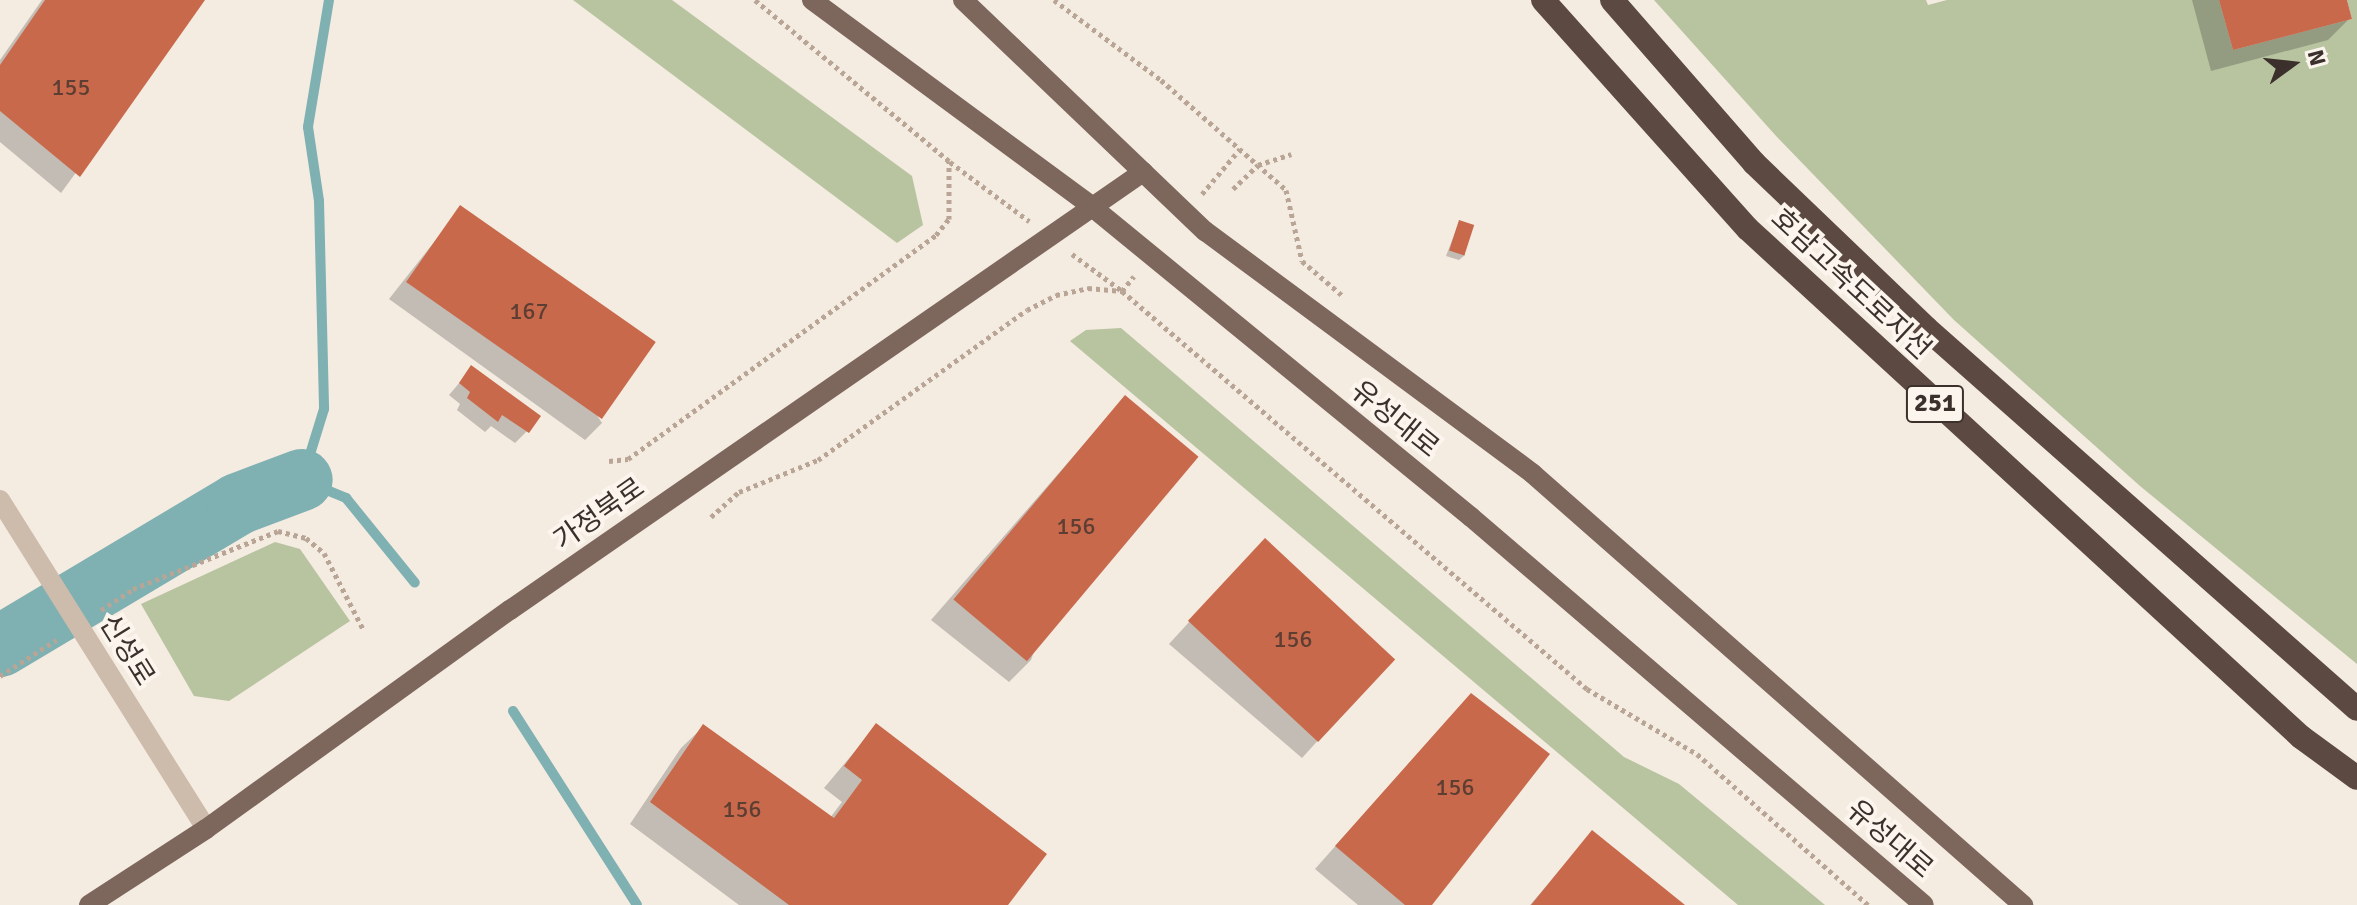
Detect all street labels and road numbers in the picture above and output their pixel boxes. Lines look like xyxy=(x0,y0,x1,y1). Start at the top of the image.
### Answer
street label: 호남고속도로지선 xyxy=(1764,201,1938,367)
street label: 유성대로 xyxy=(1344,374,1446,464)
road number: 251 xyxy=(1905,382,1965,426)
street label: 가정북로 xyxy=(547,471,651,557)
street label: 신성로 xyxy=(92,608,162,692)
street label: 유성대로 xyxy=(1840,793,1940,885)

